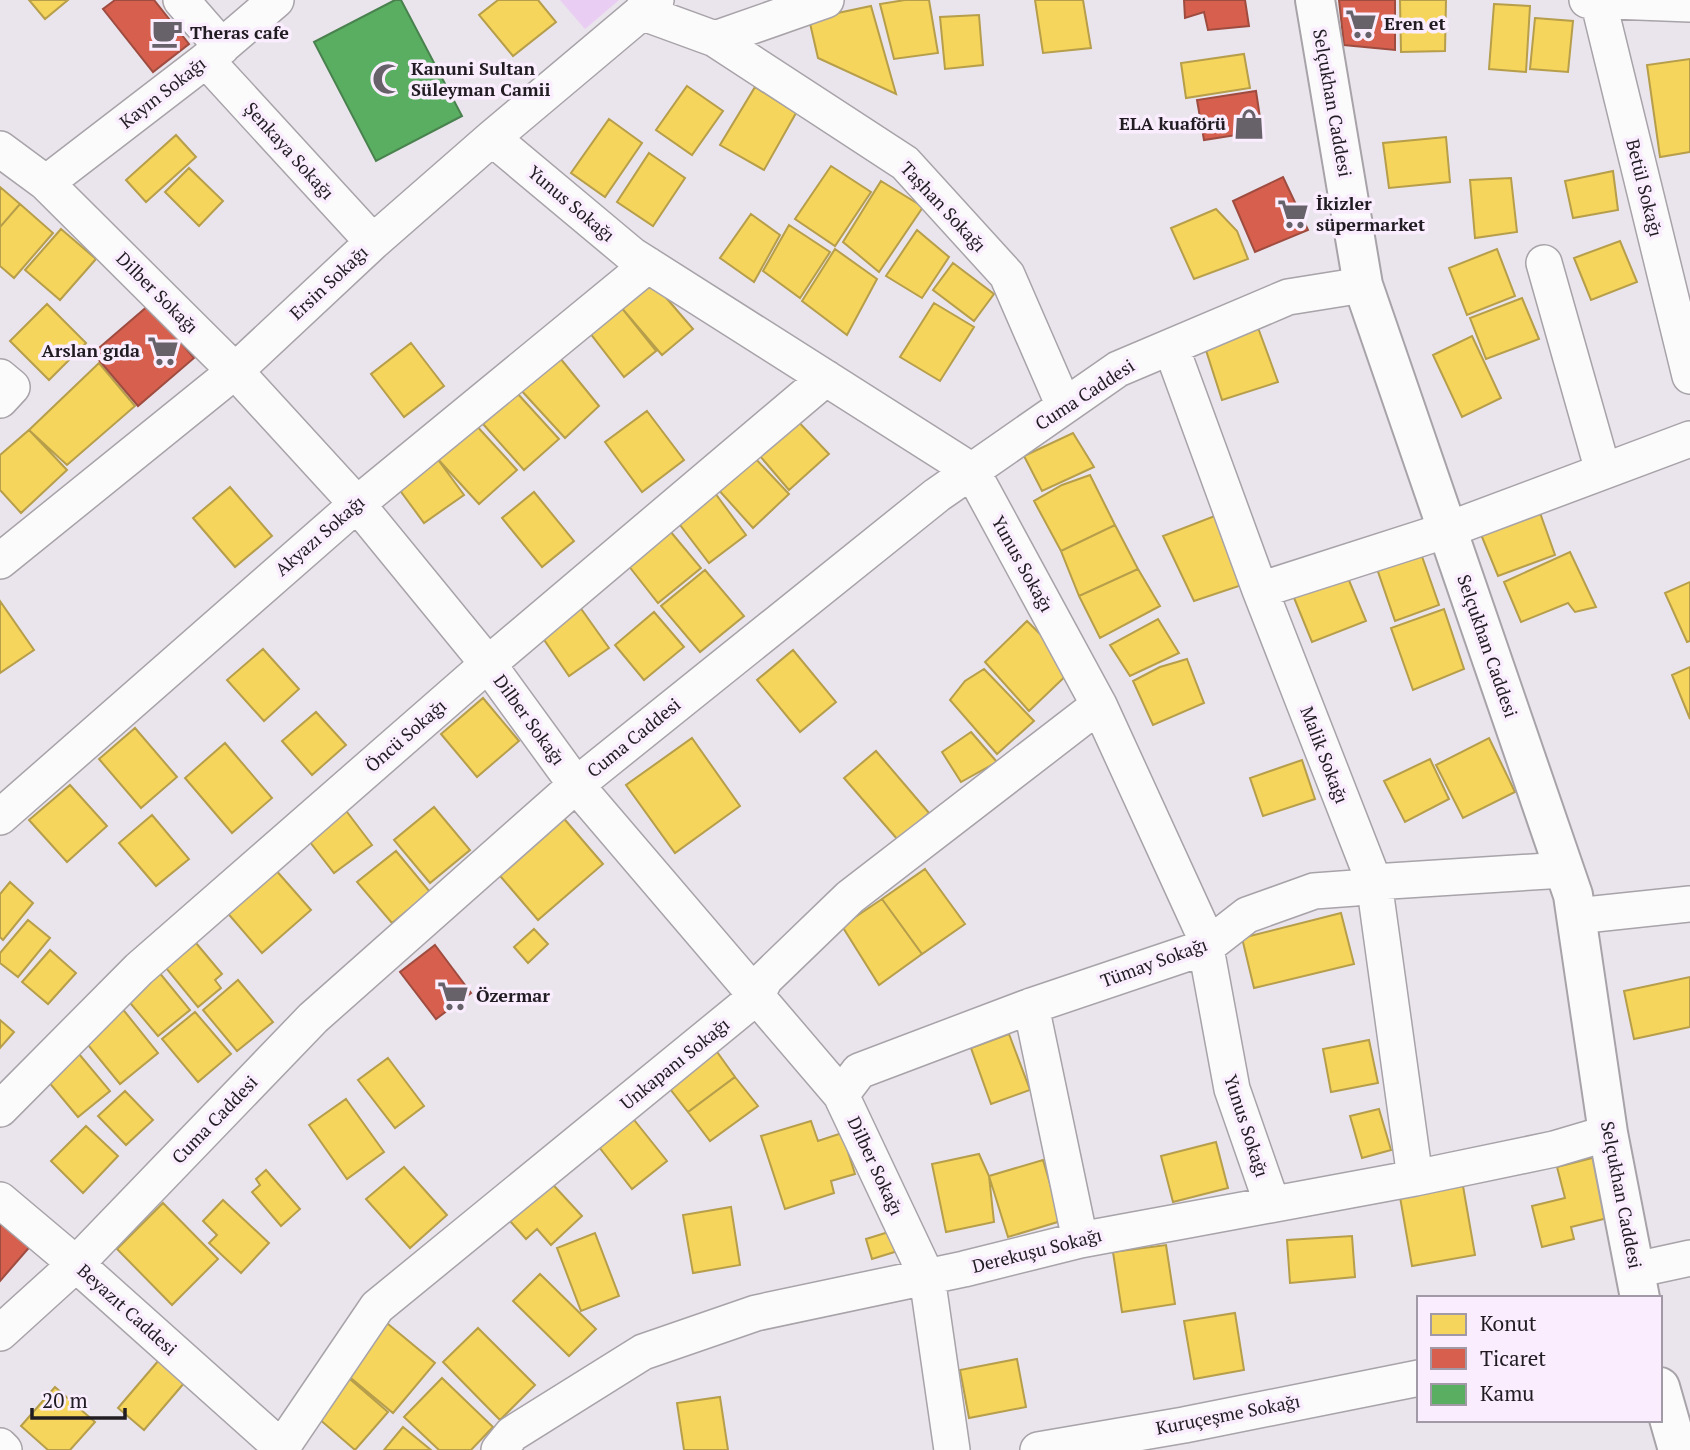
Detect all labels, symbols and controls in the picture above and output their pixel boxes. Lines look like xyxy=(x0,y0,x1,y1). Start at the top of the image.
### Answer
supermarket icon: Eren et xyxy=(1344,7,1378,41)
place label: Eren et xyxy=(1384,11,1446,35)
cafe icon: Theras cafe xyxy=(150,16,184,50)
place label: Theras cafe xyxy=(190,20,289,44)
street label: Selçukhan Caddesi xyxy=(1308,27,1358,179)
street label: Kayın Sokağı xyxy=(114,51,210,133)
place label: Kanuni Sultan Süleyman Camii xyxy=(411,56,551,101)
mosque icon: Kanuni Sultan Süleyman Camii xyxy=(371,62,405,96)
street label: Şenkaya Sokağı xyxy=(240,97,340,204)
shop icon: ELA kuaförü xyxy=(1232,107,1266,141)
place label: ELA kuaförü xyxy=(1119,111,1226,135)
street label: Betül Sokağı xyxy=(1621,136,1669,239)
street label: Taşhan Sokağı xyxy=(896,156,992,257)
street label: Yunus Sokağı xyxy=(523,160,620,247)
place label: İkizler süpermarket xyxy=(1316,191,1425,236)
supermarket icon: İkizler süpermarket xyxy=(1276,197,1310,231)
street label: Ersin Sokağı xyxy=(284,240,373,325)
street label: Dilber Sokağı xyxy=(112,246,204,338)
supermarket icon: Arslan gıda xyxy=(146,334,180,368)
place label: Arslan gıda xyxy=(42,338,140,362)
street label: Cuma Caddesi xyxy=(1030,353,1139,435)
street label: Akyazı Sokağı xyxy=(270,490,369,581)
street label: Yunus Sokağı xyxy=(987,511,1059,616)
street label: Selçukhan Caddesi xyxy=(1452,571,1524,720)
street label: Dilber Sokağı xyxy=(489,669,571,770)
street label: Cuma Caddesi xyxy=(582,692,685,782)
street label: Öncü Sokağı xyxy=(360,693,451,777)
street label: Malik Sokağı xyxy=(1295,703,1354,807)
street label: Tümay Sokağı xyxy=(1097,932,1210,992)
supermarket icon: Özermar xyxy=(436,979,470,1013)
place label: Özermar xyxy=(476,983,550,1007)
street label: Unkapanı Sokağı xyxy=(615,1012,734,1115)
street label: Cuma Caddesi xyxy=(166,1070,262,1169)
street label: Yunus Sokağı xyxy=(1219,1071,1275,1180)
street label: Dilber Sokağı xyxy=(843,1112,909,1219)
street label: Selçukhan Caddesi xyxy=(1596,1119,1648,1271)
street label: Derekuşu Sokağı xyxy=(969,1222,1104,1278)
street label: Beyazıt Caddesi xyxy=(73,1258,183,1360)
legend xyxy=(1417,1296,1662,1422)
text: Konut xyxy=(1480,1309,1537,1337)
text: Ticaret xyxy=(1480,1344,1546,1372)
scale bar xyxy=(32,1376,124,1420)
text: Kamu xyxy=(1480,1379,1534,1407)
text: 20 m xyxy=(42,1386,88,1414)
street label: Kuruçeşme Sokağı xyxy=(1154,1388,1302,1440)

